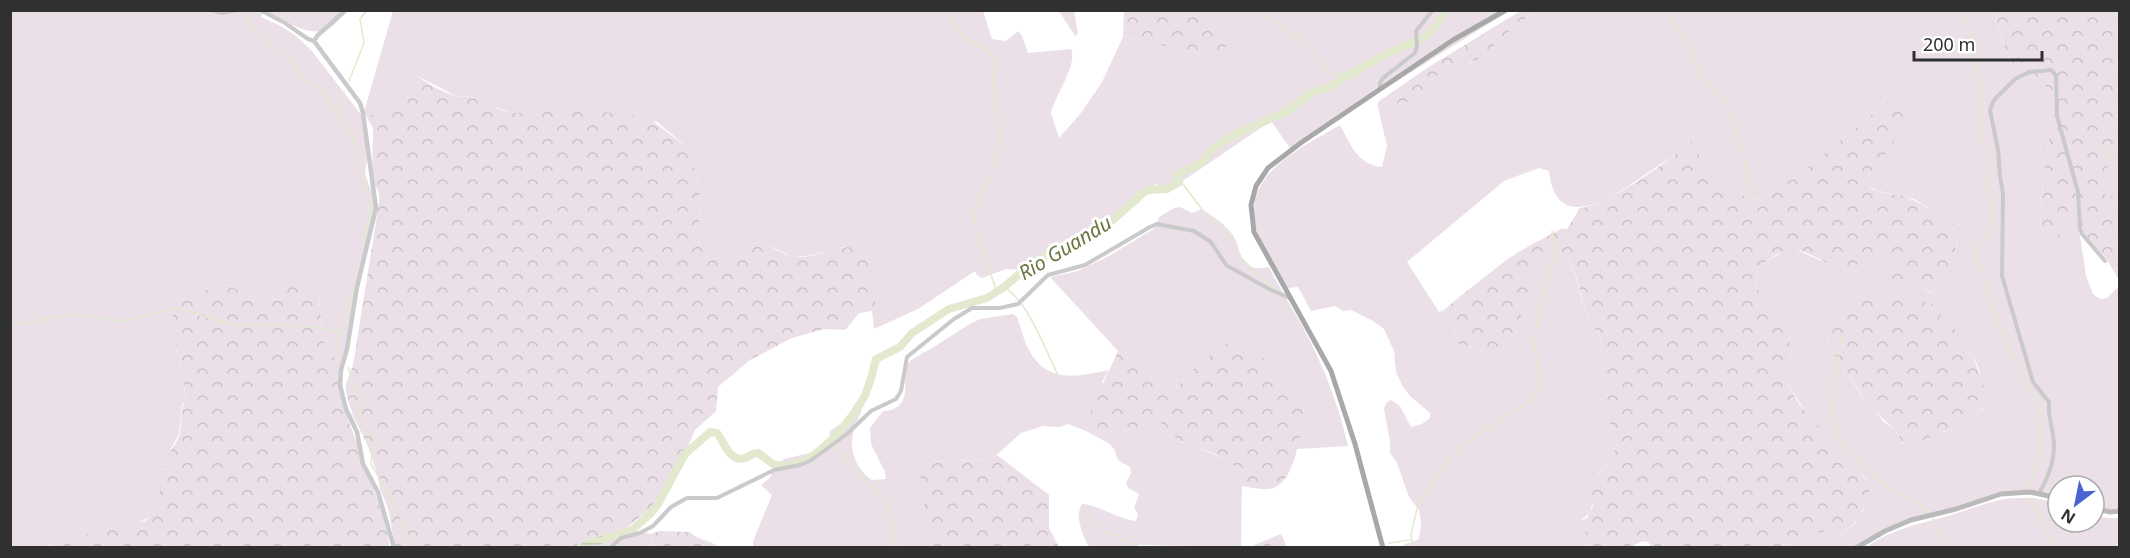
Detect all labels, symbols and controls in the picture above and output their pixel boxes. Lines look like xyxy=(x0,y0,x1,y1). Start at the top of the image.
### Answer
scale bar xyxy=(1914,24,2042,62)
text: 200 m xyxy=(1923,32,1975,56)
water label: Rio Guandu xyxy=(1013,209,1116,286)
north arrow xyxy=(2046,474,2106,534)
text: N xyxy=(2057,504,2079,529)

